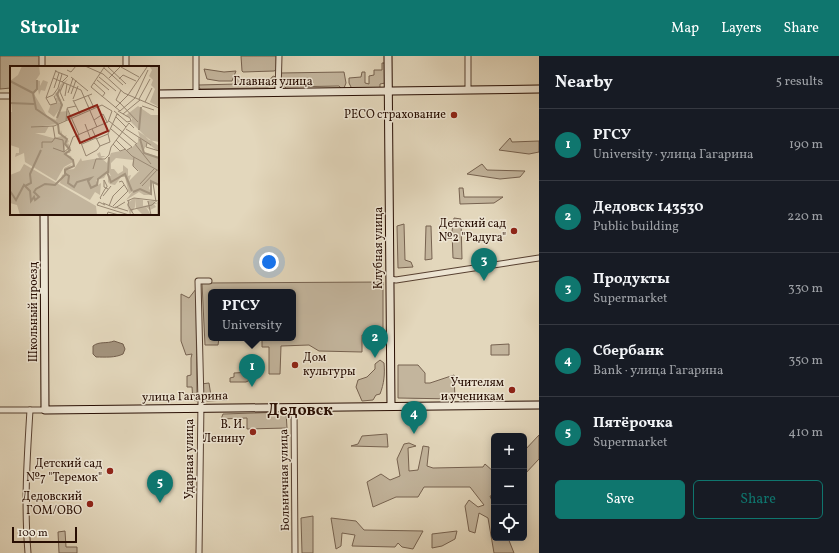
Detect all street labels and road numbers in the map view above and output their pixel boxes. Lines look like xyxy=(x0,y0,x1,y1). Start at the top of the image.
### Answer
street label: Главная улица xyxy=(233,74,313,90)
street label: Клубная улица xyxy=(371,207,387,289)
street label: Школьный проезд xyxy=(26,262,42,362)
street label: улица Гагарина xyxy=(142,388,228,406)
street label: Ударная улица xyxy=(182,419,198,499)
street label: Больничная улица xyxy=(276,429,294,531)

